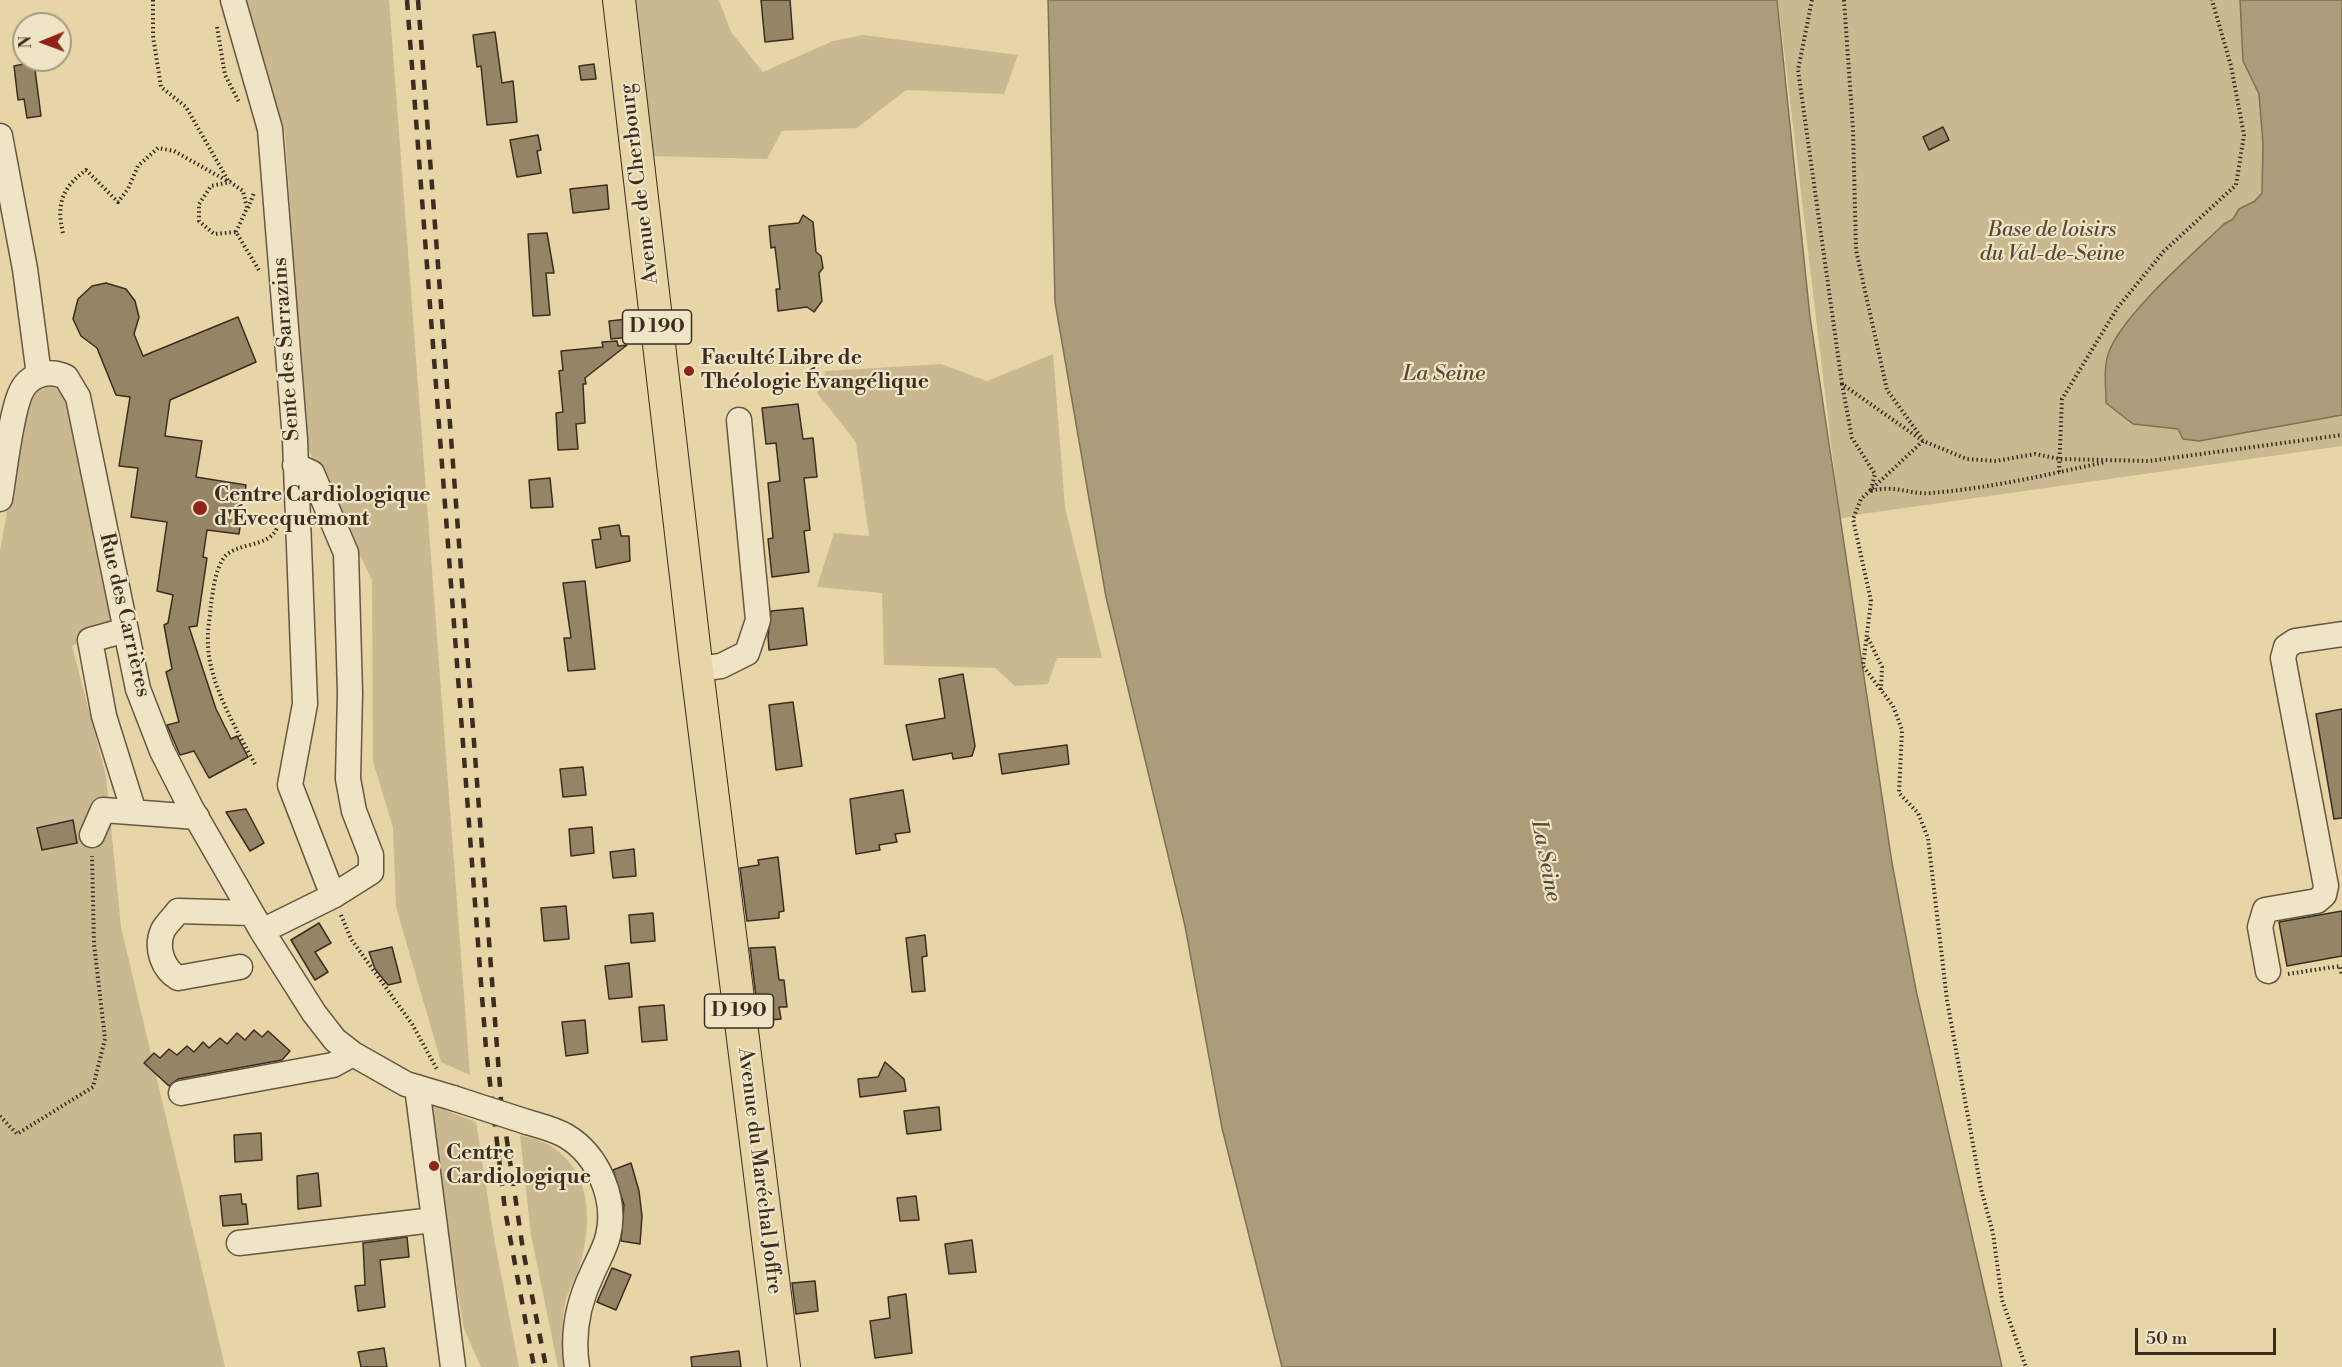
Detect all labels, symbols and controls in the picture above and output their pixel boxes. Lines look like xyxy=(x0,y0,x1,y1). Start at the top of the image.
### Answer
north arrow xyxy=(12,12,72,72)
text: N xyxy=(16,36,36,49)
street label: Avenue de Cherbourg xyxy=(615,82,665,286)
park label: Base de loisirs du Val-de-Seine xyxy=(1980,218,2124,268)
street label: Sente des Sarrazins xyxy=(268,256,306,442)
road number: D 190 xyxy=(622,310,692,344)
place label: Faculté Libre de Théologie Évangélique xyxy=(701,346,929,396)
water label: La Seine xyxy=(1403,362,1485,388)
marker: Faculté Libre de Théologie Évangélique xyxy=(682,364,696,378)
place label: Centre Cardiologique d'Évecquemont xyxy=(214,483,431,533)
marker: Centre Cardiologique d'Évecquemont xyxy=(191,499,209,517)
street label: Rue des Carrières xyxy=(93,530,155,700)
water label: La Seine xyxy=(1524,818,1566,904)
road number: D 190 xyxy=(704,994,774,1028)
street label: Avenue du Maréchal Joffre xyxy=(731,1046,787,1296)
place label: Centre Cardiologique xyxy=(446,1141,591,1191)
marker: Centre Cardiologique xyxy=(427,1159,441,1173)
scale bar xyxy=(2138,1316,2279,1354)
text: 50 m xyxy=(2146,1327,2187,1350)

